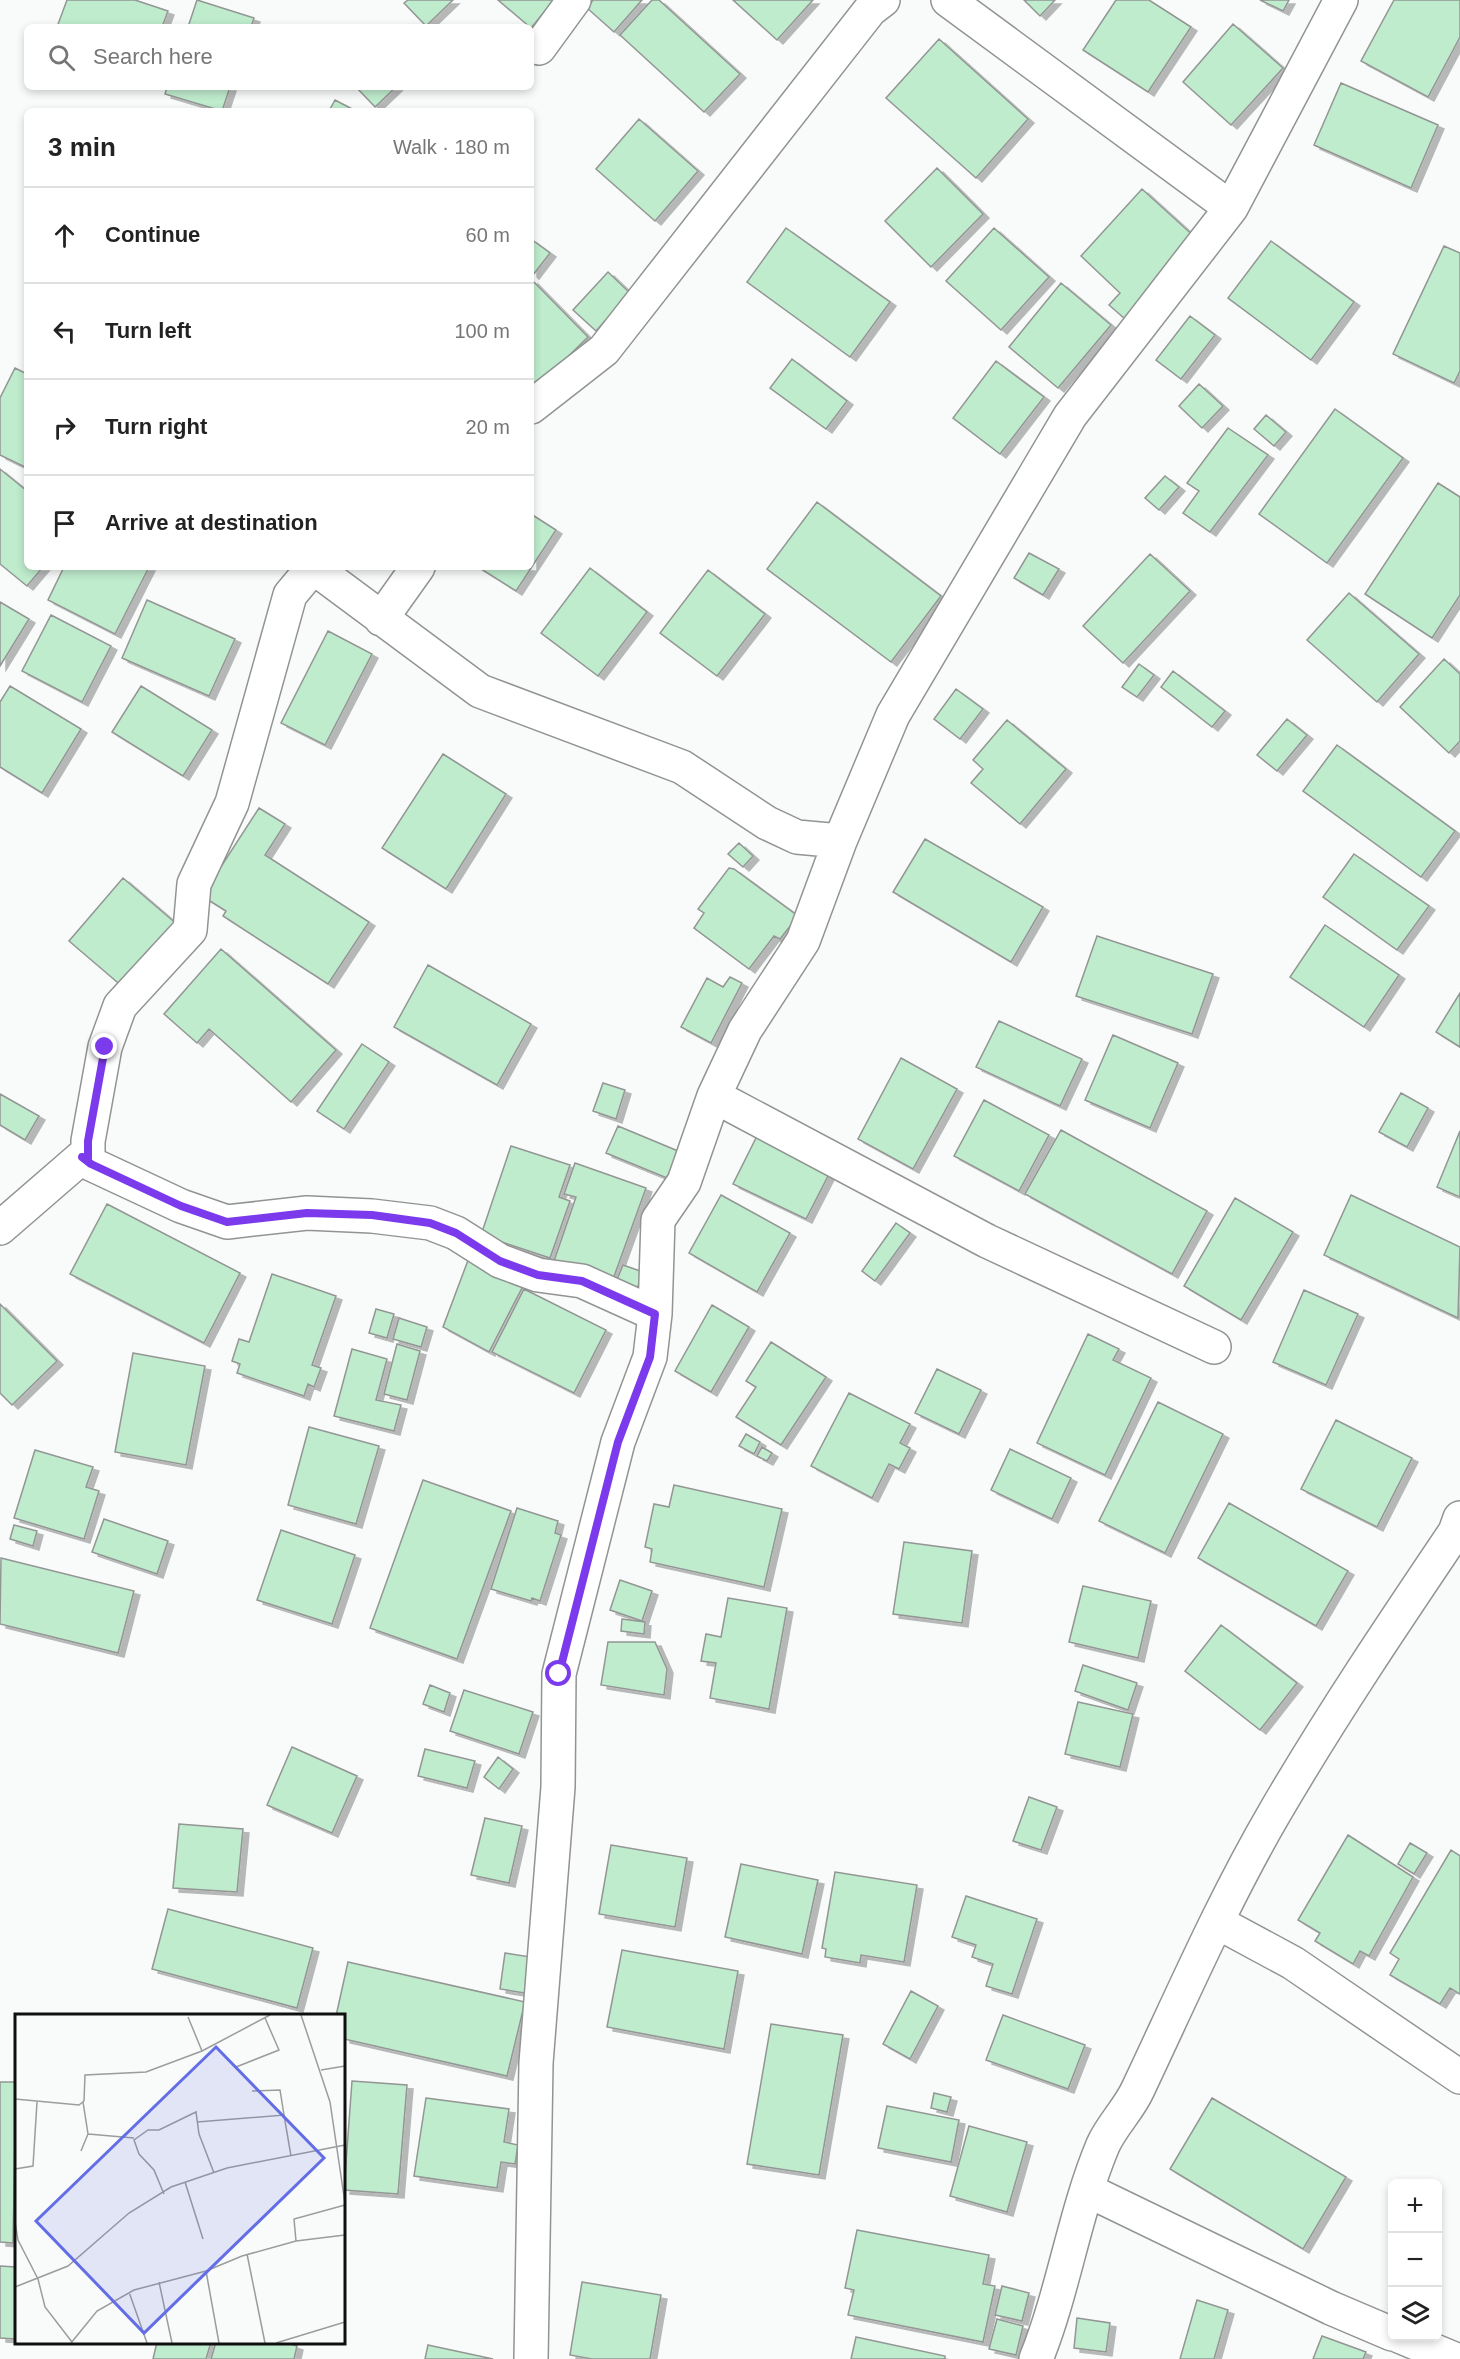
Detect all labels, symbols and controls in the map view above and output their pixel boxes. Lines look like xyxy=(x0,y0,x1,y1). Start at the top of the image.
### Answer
search box xyxy=(24,24,534,90)
icon: search xyxy=(45,41,78,74)
text: Search here xyxy=(93,44,213,69)
text: 3 min xyxy=(48,132,116,162)
text: Walk · 180 m xyxy=(393,136,510,158)
icon: ahead xyxy=(48,219,81,252)
text: Continue xyxy=(105,222,200,247)
text: 60 m xyxy=(466,224,510,246)
icon: left xyxy=(48,315,81,348)
text: Turn left xyxy=(105,318,191,343)
text: 100 m xyxy=(454,320,510,342)
icon: right xyxy=(48,411,81,444)
text: Turn right xyxy=(105,414,207,439)
text: 20 m xyxy=(466,416,510,438)
icon: arrive xyxy=(48,507,81,540)
text: Arrive at destination xyxy=(105,510,318,535)
route end xyxy=(91,1033,117,1059)
route start xyxy=(545,1660,571,1686)
inset map xyxy=(15,2014,345,2344)
map controls xyxy=(1388,2179,1442,2341)
button: + xyxy=(1388,2179,1442,2233)
button: − xyxy=(1388,2233,1442,2287)
button: layers xyxy=(1388,2287,1442,2341)

